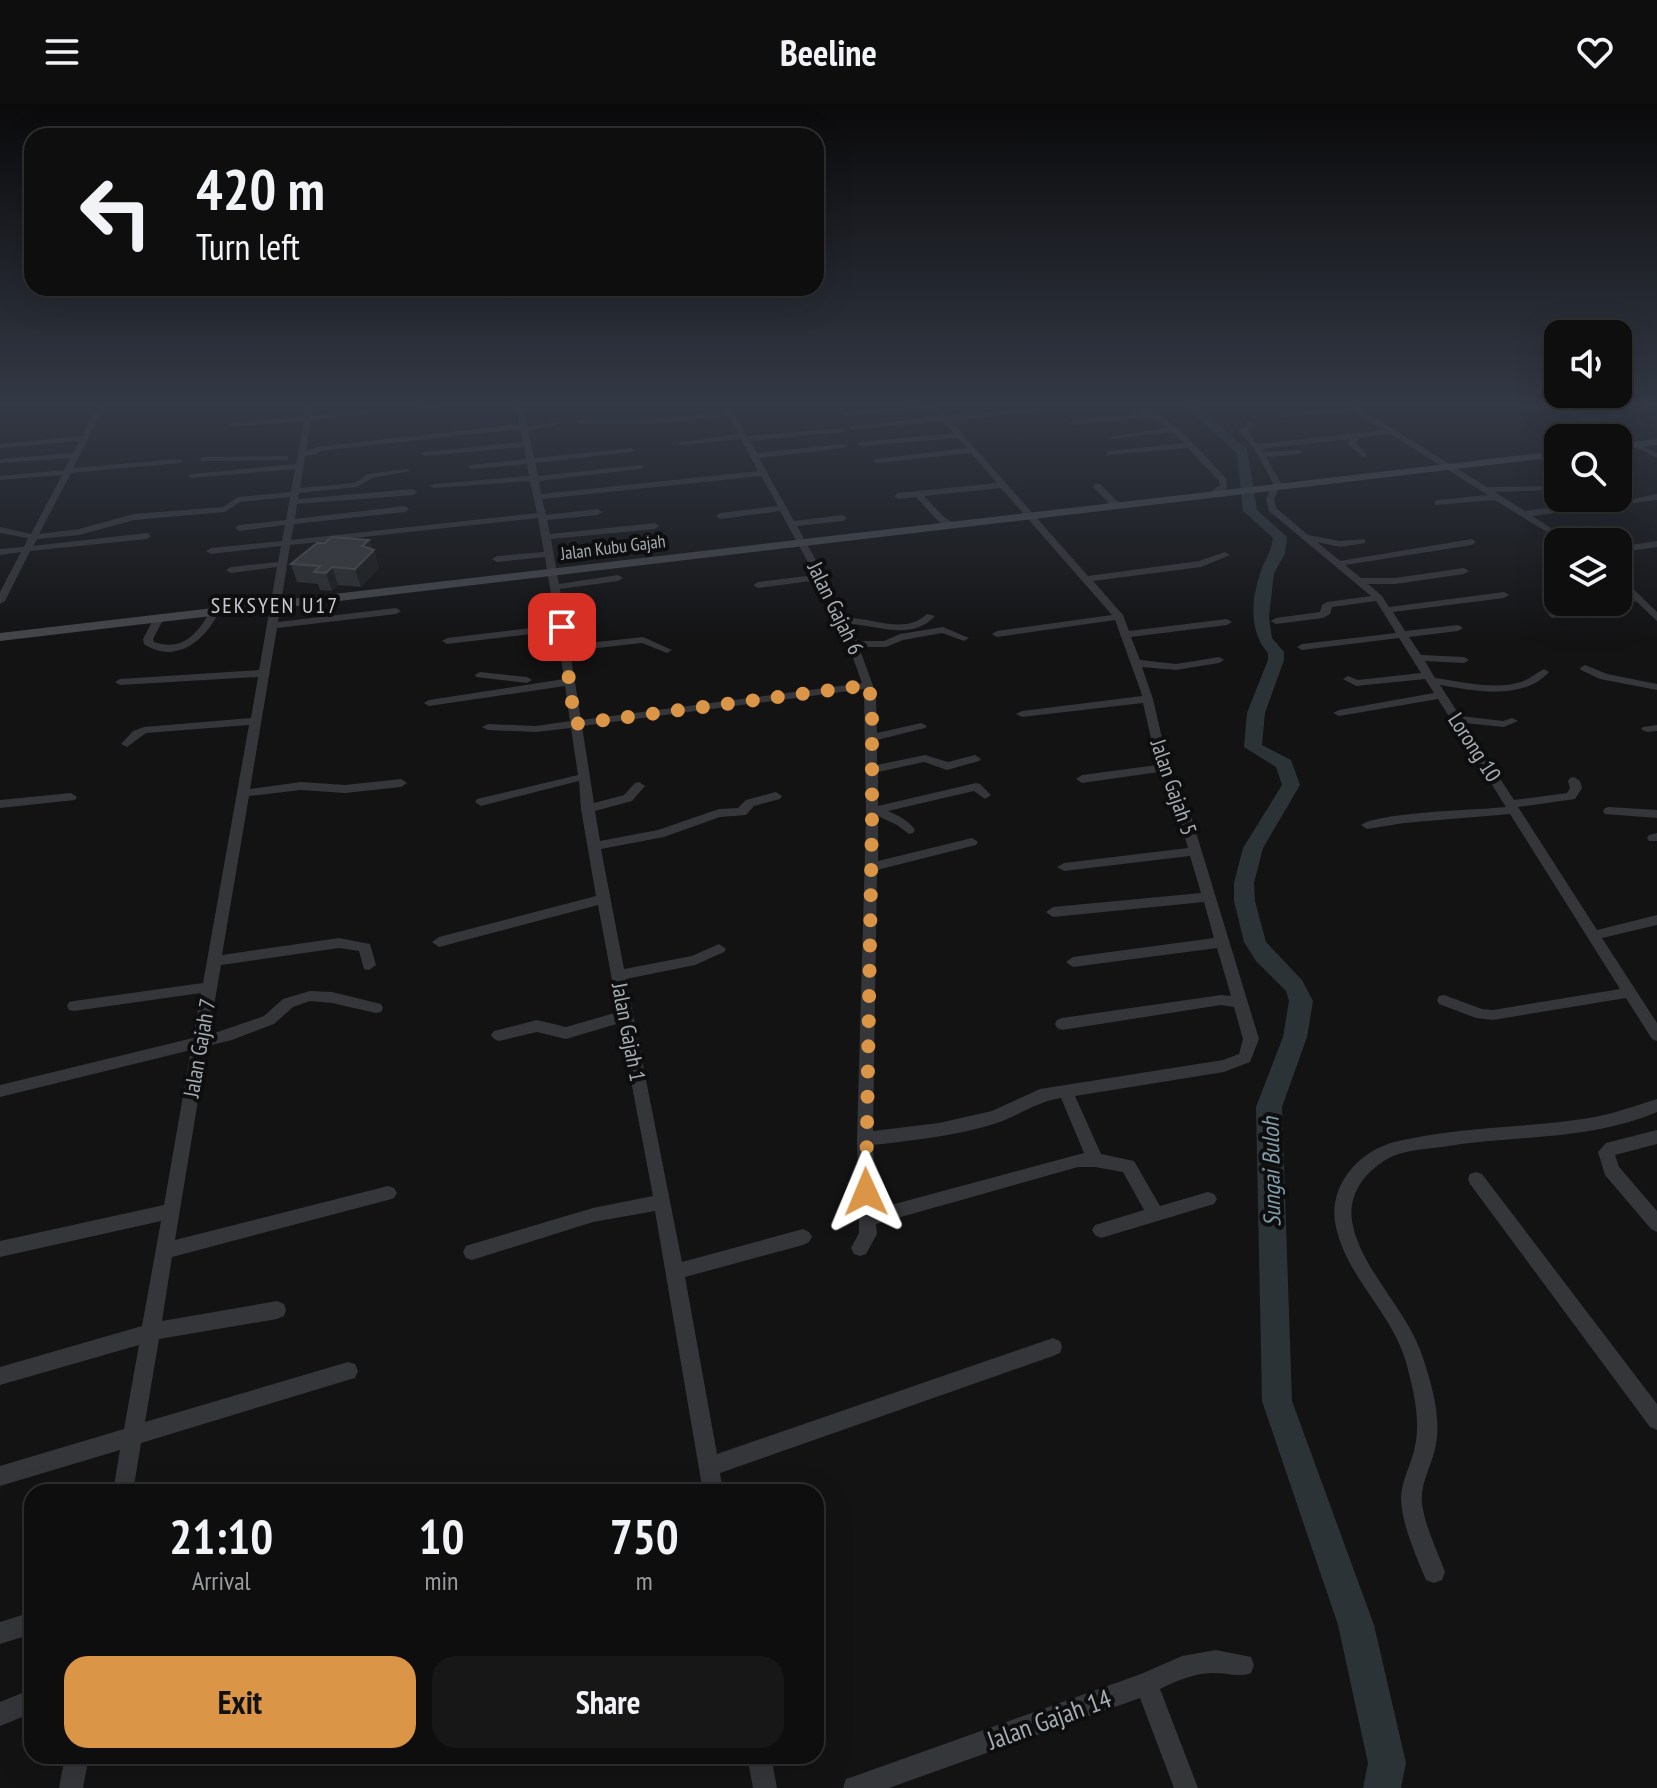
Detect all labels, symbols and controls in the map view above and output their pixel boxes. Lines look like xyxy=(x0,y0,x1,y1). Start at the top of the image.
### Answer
text: Beeline xyxy=(780,29,877,76)
icon: menu xyxy=(40,30,84,74)
icon: heart xyxy=(1573,30,1617,74)
text: 420 m xyxy=(196,153,325,225)
icon: left xyxy=(64,160,168,264)
text: Turn left xyxy=(196,223,300,270)
map controls xyxy=(1544,320,1632,616)
button: sound xyxy=(1544,320,1632,408)
button: search xyxy=(1544,424,1632,512)
button: layers xyxy=(1544,528,1632,616)
street label: Jalan Kubu Gajah xyxy=(558,529,667,565)
street label: Jalan Gajah 6 xyxy=(801,556,870,659)
district label: SEKSYEN U17 xyxy=(211,591,339,619)
pin xyxy=(528,593,596,661)
icon: arrive xyxy=(540,605,584,649)
street label: Lorong 10 xyxy=(1442,707,1508,787)
street label: Jalan Gajah 5 xyxy=(1144,734,1203,839)
street label: Jalan Gajah 1 xyxy=(606,979,652,1084)
street label: Jalan Gajah 7 xyxy=(176,996,221,1101)
water label: Sungai Buloh xyxy=(1255,1115,1287,1227)
position arrow xyxy=(824,1150,908,1234)
text: 21:10 xyxy=(169,1505,273,1567)
text: 10 xyxy=(419,1505,464,1567)
text: 750 xyxy=(610,1505,679,1567)
text: Arrival xyxy=(192,1564,251,1597)
text: min xyxy=(425,1564,458,1597)
text: m xyxy=(636,1564,653,1597)
button: Exit xyxy=(64,1656,416,1748)
button: Share xyxy=(432,1656,784,1748)
street label: Jalan Gajah 14 xyxy=(982,1681,1116,1757)

